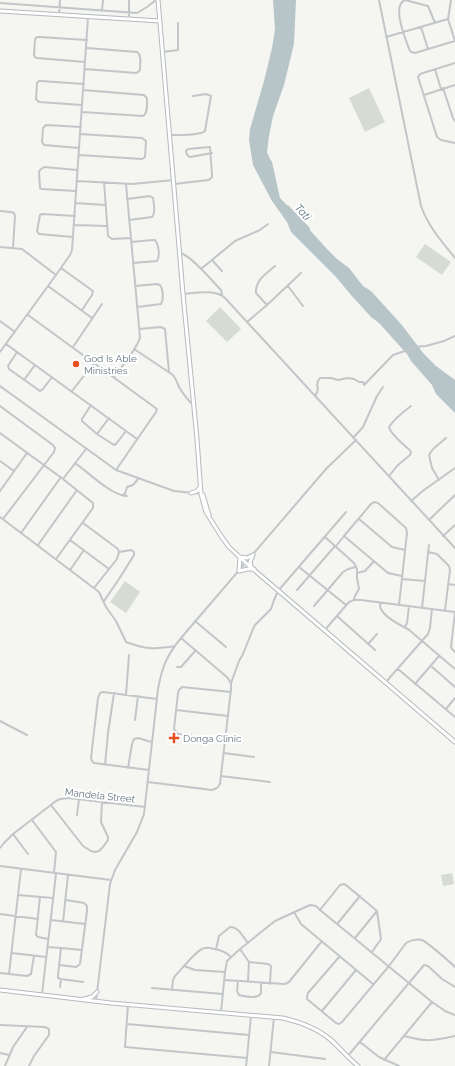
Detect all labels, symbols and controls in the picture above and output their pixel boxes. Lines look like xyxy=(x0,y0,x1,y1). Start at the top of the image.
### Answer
water label: Tati xyxy=(292,201,314,224)
place label: God Is Able Ministries xyxy=(84,353,137,376)
marker: God Is Able Ministries xyxy=(71,359,81,369)
marker: Donga Clinic xyxy=(168,732,180,744)
place label: Donga Clinic xyxy=(183,733,242,744)
street label: Mandela Street xyxy=(64,786,136,805)

